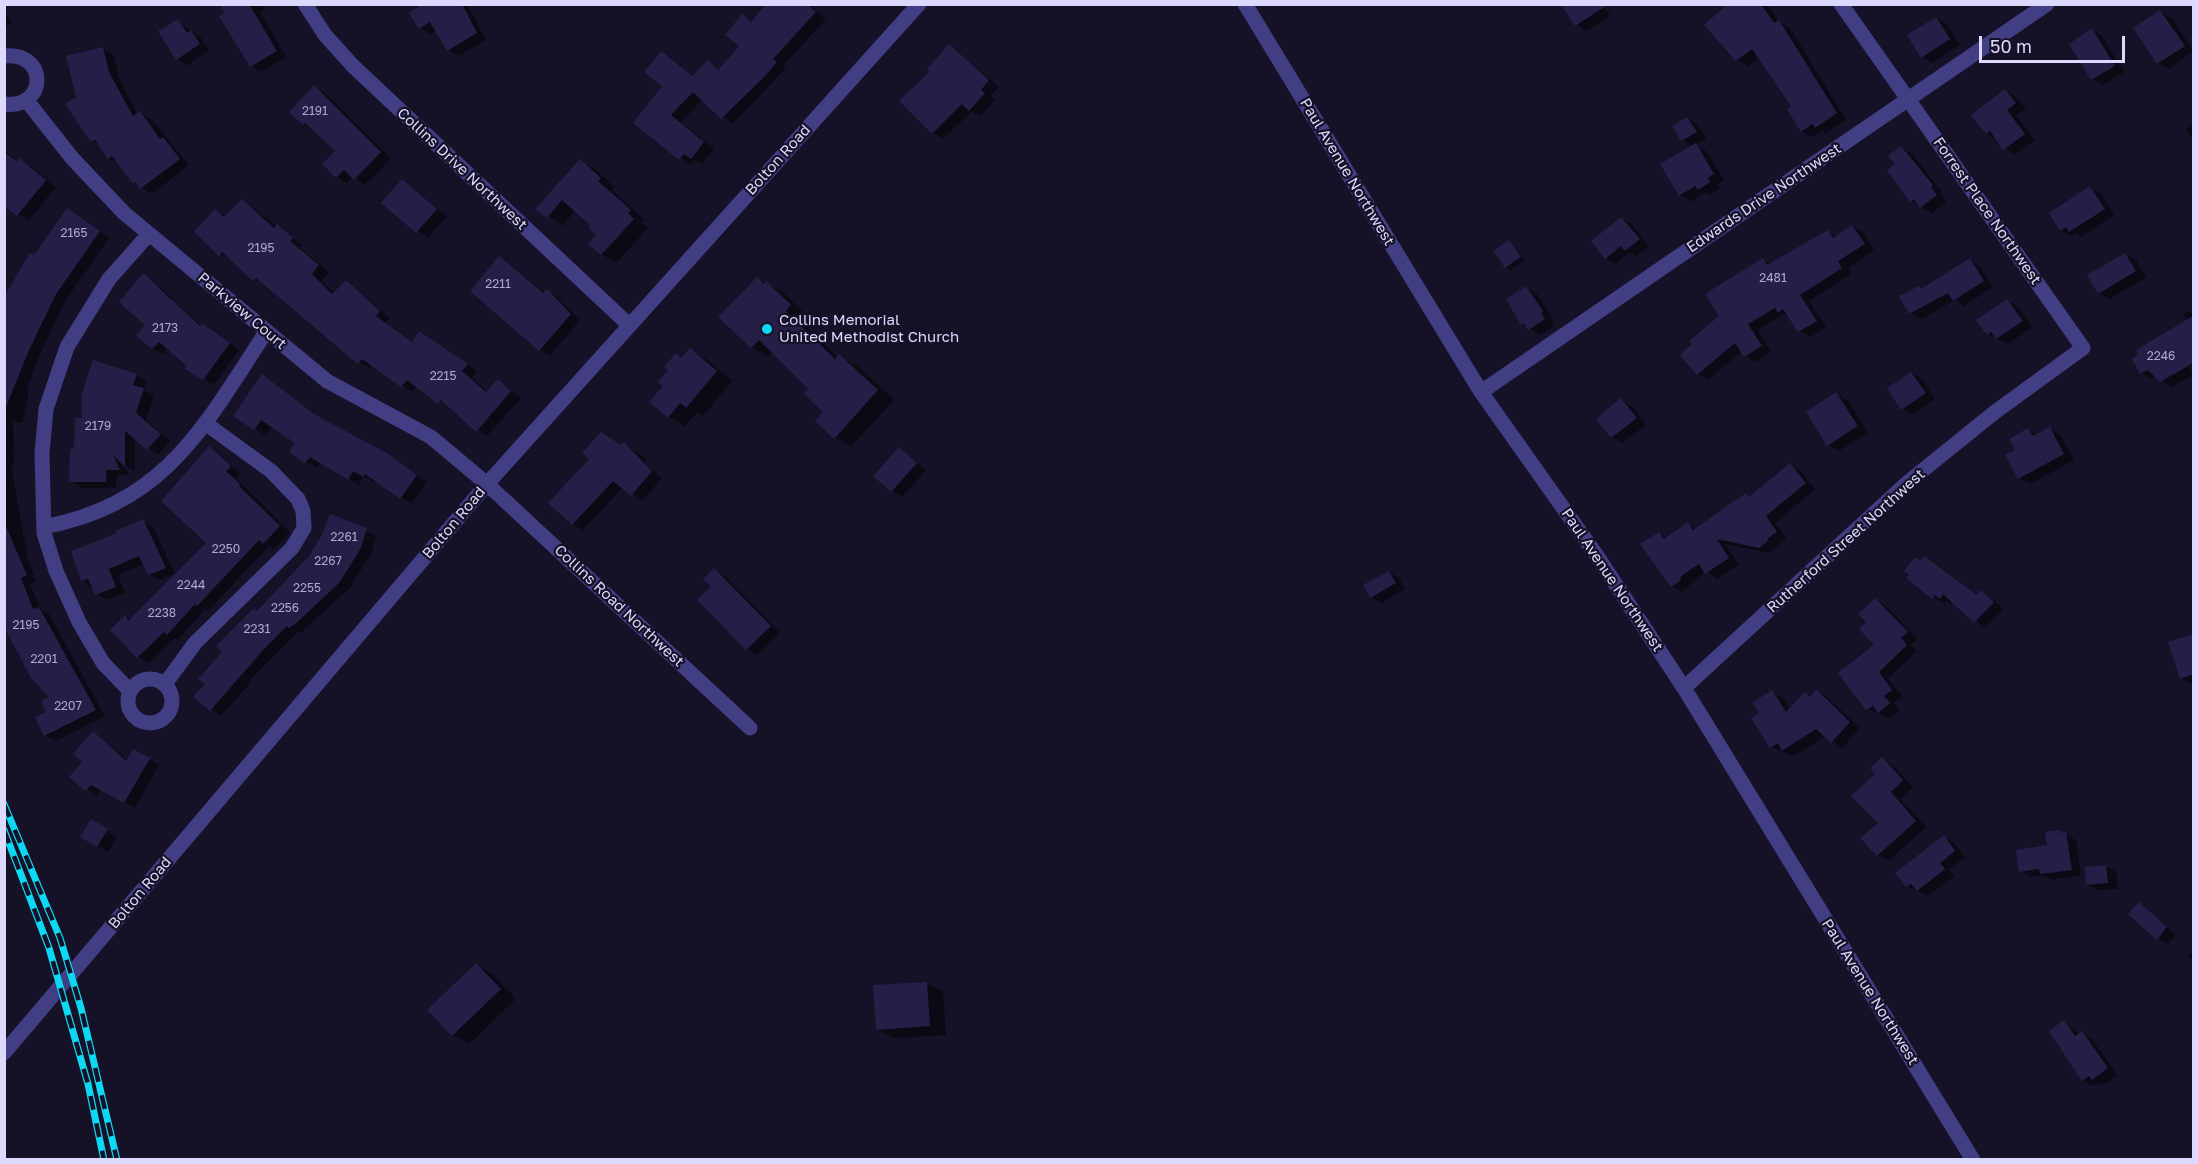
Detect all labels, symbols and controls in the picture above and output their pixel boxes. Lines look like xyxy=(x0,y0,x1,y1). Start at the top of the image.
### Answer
scale bar xyxy=(1982,24,2128,62)
text: 50 m xyxy=(1990,35,2032,57)
street label: Paul Avenue Northwest xyxy=(1296,95,1398,249)
house number: 2191 xyxy=(302,104,328,118)
street label: Collins Drive Northwest xyxy=(393,104,531,234)
street label: Bolton Road xyxy=(742,121,814,199)
street label: Forrest Place Northwest xyxy=(1929,134,2045,288)
street label: Edwards Drive Northwest xyxy=(1683,140,1845,256)
house number: 2165 xyxy=(61,226,87,240)
house number: 2195 xyxy=(248,241,274,255)
street label: Parkview Court xyxy=(194,269,290,353)
house number: 2481 xyxy=(1759,271,1787,285)
house number: 2211 xyxy=(485,277,511,291)
place label: Collins Memorial United Methodist Church xyxy=(779,311,959,346)
house number: 2173 xyxy=(152,321,178,335)
marker: Collins Memorial United Methodist Church xyxy=(760,322,774,336)
house number: 2246 xyxy=(2147,349,2175,363)
house number: 2215 xyxy=(430,369,456,383)
house number: 2179 xyxy=(85,419,111,433)
street label: Rutherford Street Northwest xyxy=(1763,465,1929,617)
street label: Bolton Road xyxy=(419,483,489,563)
street label: Paul Avenue Northwest xyxy=(1557,505,1667,655)
house number: 2261 xyxy=(331,530,357,544)
street label: Collins Road Northwest xyxy=(551,541,687,671)
house number: 2250 xyxy=(212,542,240,556)
house number: 2267 xyxy=(314,554,342,568)
house number: 2244 xyxy=(177,578,205,592)
house number: 2255 xyxy=(293,581,321,595)
house number: 2256 xyxy=(271,601,299,615)
house number: 2238 xyxy=(148,606,176,620)
house number: 2195 xyxy=(13,618,39,632)
house number: 2231 xyxy=(244,622,270,636)
house number: 2201 xyxy=(30,652,58,666)
house number: 2207 xyxy=(54,699,82,713)
street label: Bolton Road xyxy=(105,853,175,933)
street label: Paul Avenue Northwest xyxy=(1818,916,1922,1068)

